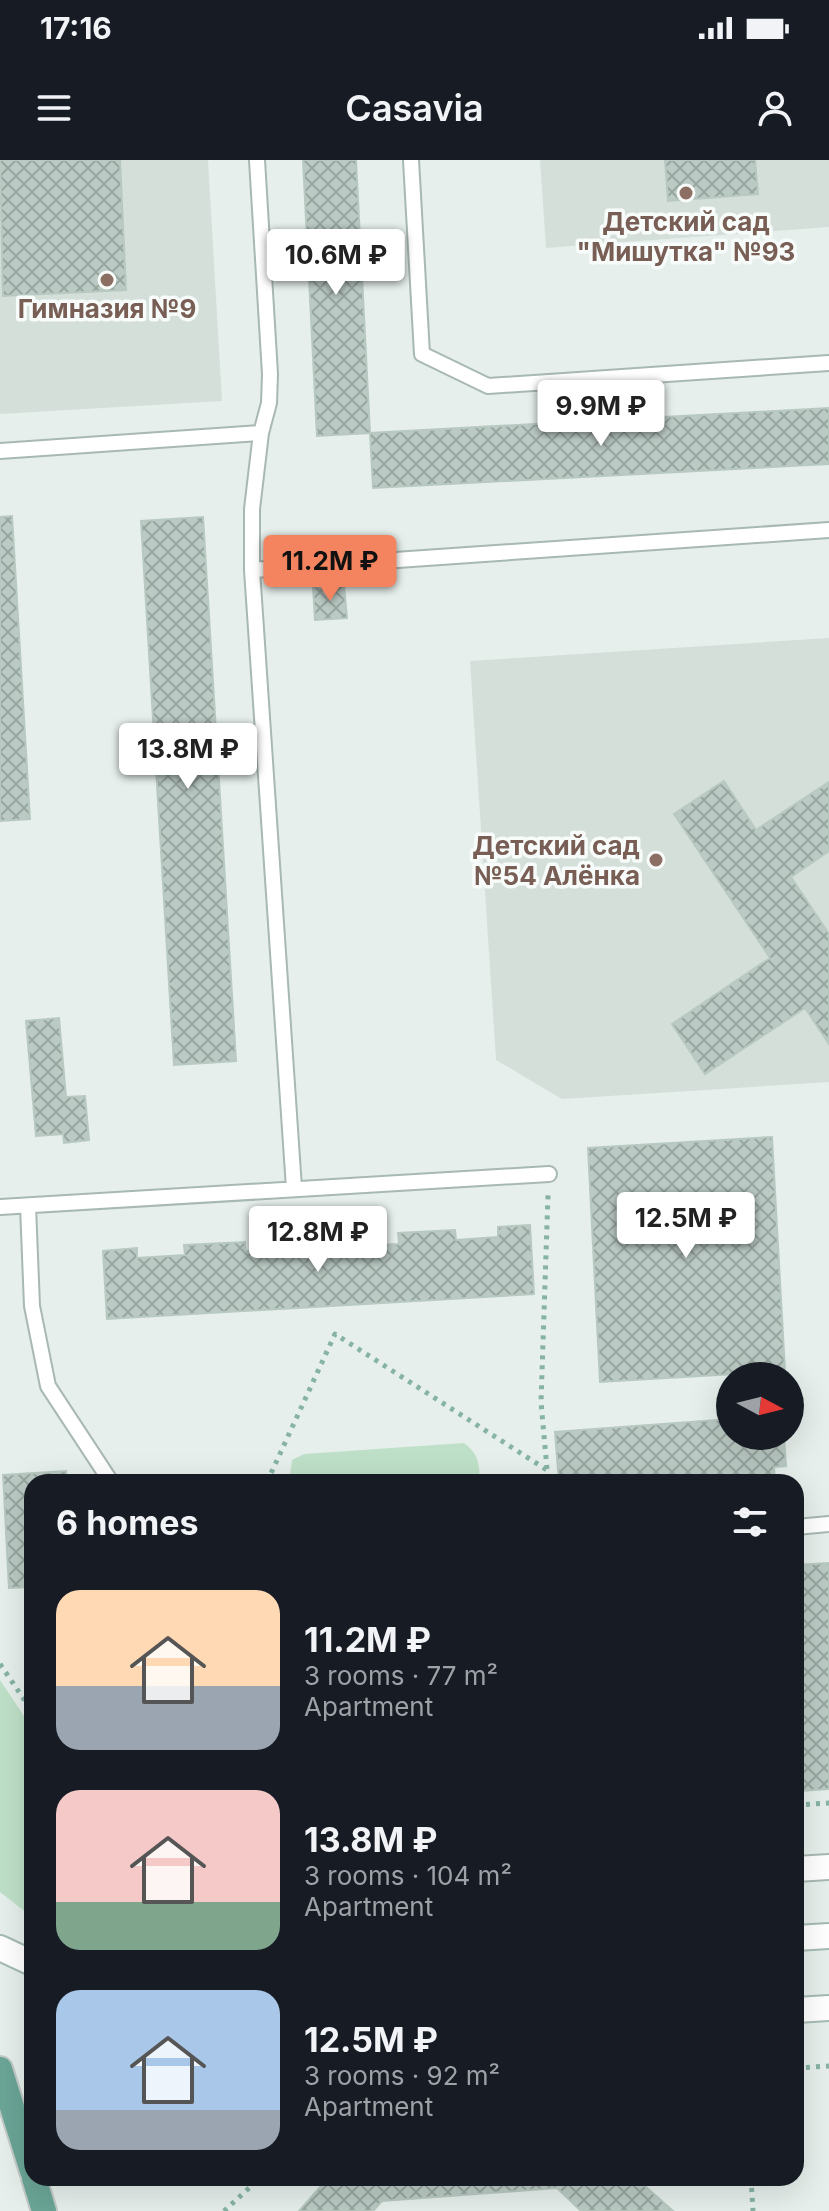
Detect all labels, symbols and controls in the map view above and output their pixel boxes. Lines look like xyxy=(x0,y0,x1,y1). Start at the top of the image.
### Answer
text: 17:16 xyxy=(40,10,112,46)
icon: menu xyxy=(32,86,76,130)
text: Casavia xyxy=(345,86,484,130)
icon: person xyxy=(753,86,797,130)
marker: Детский сад "Мишутка" №93 xyxy=(677,184,695,202)
place label: Детский сад "Мишутка" №93 xyxy=(577,206,795,267)
pin: 10.6M ₽ xyxy=(262,229,410,297)
text: 10.6M ₽ xyxy=(285,239,387,270)
marker: Гимназия №9 xyxy=(98,271,116,289)
place label: Гимназия №9 xyxy=(18,293,196,324)
pin: 9.9M ₽ xyxy=(536,380,666,448)
text: 9.9M ₽ xyxy=(555,390,647,421)
pin: 11.2M ₽ xyxy=(256,535,404,603)
text: 11.2M ₽ xyxy=(281,545,379,576)
pin: 13.8M ₽ xyxy=(114,723,262,791)
text: 13.8M ₽ xyxy=(137,733,239,764)
place label: Детский сад №54 Алёнка xyxy=(472,830,640,891)
marker: Детский сад №54 Алёнка xyxy=(647,851,665,869)
pin: 12.5M ₽ xyxy=(612,1192,760,1260)
text: 12.5M ₽ xyxy=(635,1202,737,1233)
pin: 12.8M ₽ xyxy=(244,1206,392,1274)
text: 12.8M ₽ xyxy=(267,1216,369,1247)
north arrow xyxy=(716,1362,804,1450)
map controls xyxy=(716,1362,804,1450)
icon: filters xyxy=(728,1500,772,1544)
text: 6 homes xyxy=(56,1502,198,1543)
text: 11.2M ₽ xyxy=(304,1619,431,1660)
icon: home xyxy=(120,1622,216,1718)
text: 3 rooms · 77 m² xyxy=(304,1660,498,1691)
text: Apartment xyxy=(304,1691,433,1722)
text: 13.8M ₽ xyxy=(304,1819,437,1860)
icon: home xyxy=(120,1822,216,1918)
text: 3 rooms · 104 m² xyxy=(304,1860,512,1891)
text: Apartment xyxy=(304,1891,433,1922)
text: 12.5M ₽ xyxy=(304,2019,438,2060)
icon: home xyxy=(120,2022,216,2118)
text: 3 rooms · 92 m² xyxy=(304,2060,500,2091)
text: Apartment xyxy=(304,2091,433,2122)

